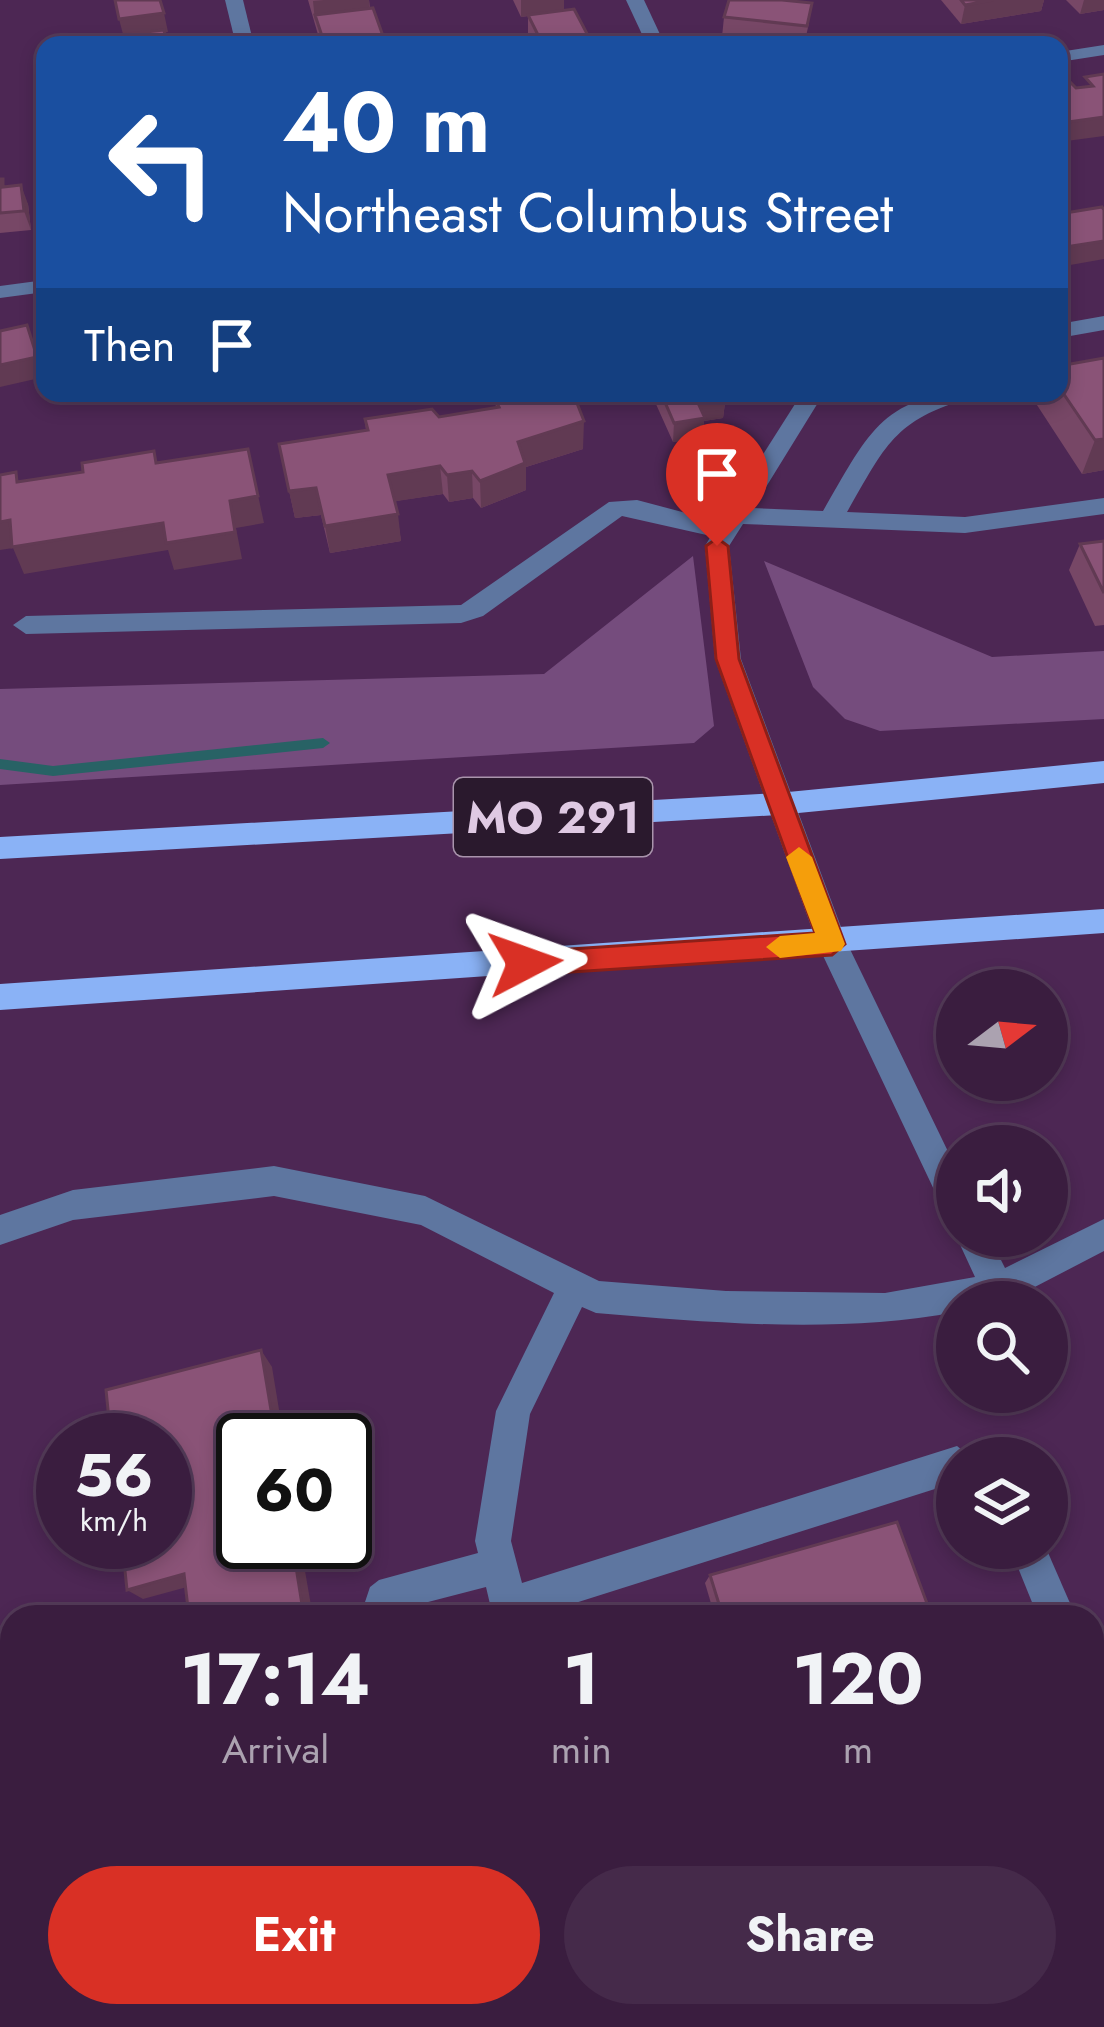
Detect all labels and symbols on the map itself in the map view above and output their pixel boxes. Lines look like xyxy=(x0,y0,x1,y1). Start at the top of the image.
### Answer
pin xyxy=(666,423,768,546)
road number: MO 291 xyxy=(454,778,652,856)
position arrow xyxy=(462,900,588,1026)
north arrow xyxy=(936,969,1068,1101)
speed limit sign: 60 xyxy=(216,1413,372,1569)

